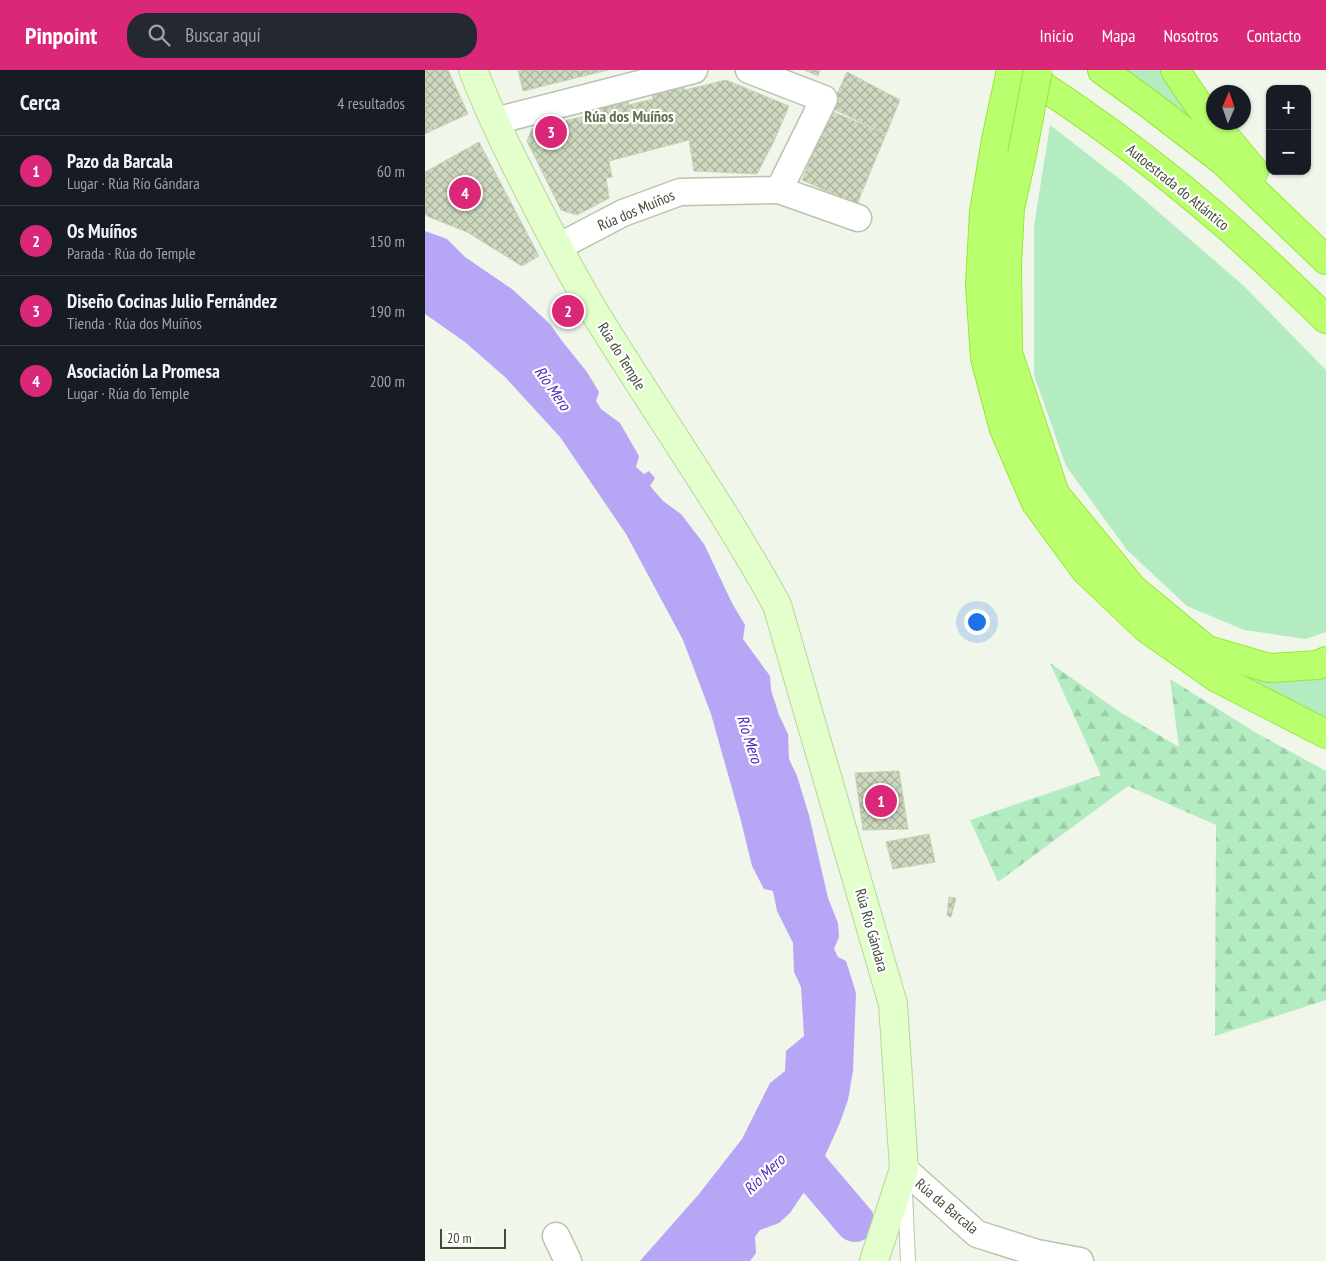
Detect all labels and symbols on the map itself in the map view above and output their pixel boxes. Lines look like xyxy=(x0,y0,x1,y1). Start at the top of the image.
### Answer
north arrow xyxy=(1206,85,1251,130)
district label: Rúa dos Muíños xyxy=(584,106,674,126)
pin: 3 xyxy=(535,113,567,151)
street label: Autoestrada do Atlántico xyxy=(1123,140,1233,234)
pin: 4 xyxy=(449,174,481,212)
street label: Rúa dos Muíños xyxy=(595,185,677,235)
pin: 2 xyxy=(552,292,584,330)
street label: Rúa do Temple xyxy=(594,319,650,393)
water label: Río Mero xyxy=(531,362,576,415)
your location xyxy=(964,609,990,635)
water label: Río Mero xyxy=(733,712,768,767)
pin: 1 xyxy=(865,782,897,820)
street label: Rúa Río Gándara xyxy=(851,886,893,974)
water label: Río Mero xyxy=(739,1149,790,1198)
street label: Rúa da Barcala xyxy=(912,1174,982,1238)
scale bar xyxy=(440,1226,506,1249)

